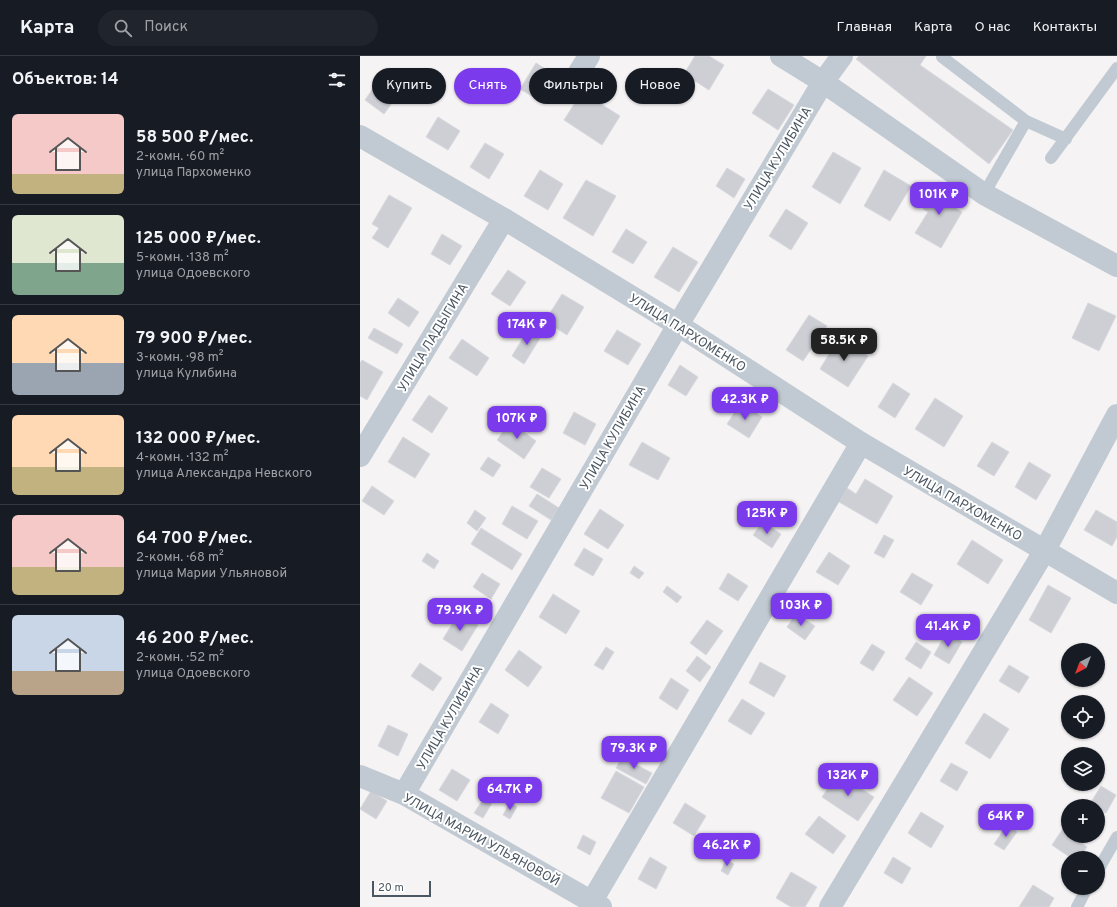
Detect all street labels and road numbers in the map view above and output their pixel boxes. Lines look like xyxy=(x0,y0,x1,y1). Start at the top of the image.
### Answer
street label: УЛИЦА КУЛИБИНА xyxy=(741,104,816,214)
street label: УЛИЦА ЛАДЫГИНА xyxy=(395,281,473,395)
street label: УЛИЦА ПАРХОМЕНКО xyxy=(625,291,748,376)
street label: УЛИЦА КУЛИБИНА xyxy=(577,383,650,493)
street label: УЛИЦА ПАРХОМЕНКО xyxy=(900,464,1024,545)
street label: УЛИЦА КУЛИБИНА xyxy=(414,663,487,773)
street label: УЛИЦА МАРИИ УЛЬЯНОВОЙ xyxy=(400,789,563,891)

